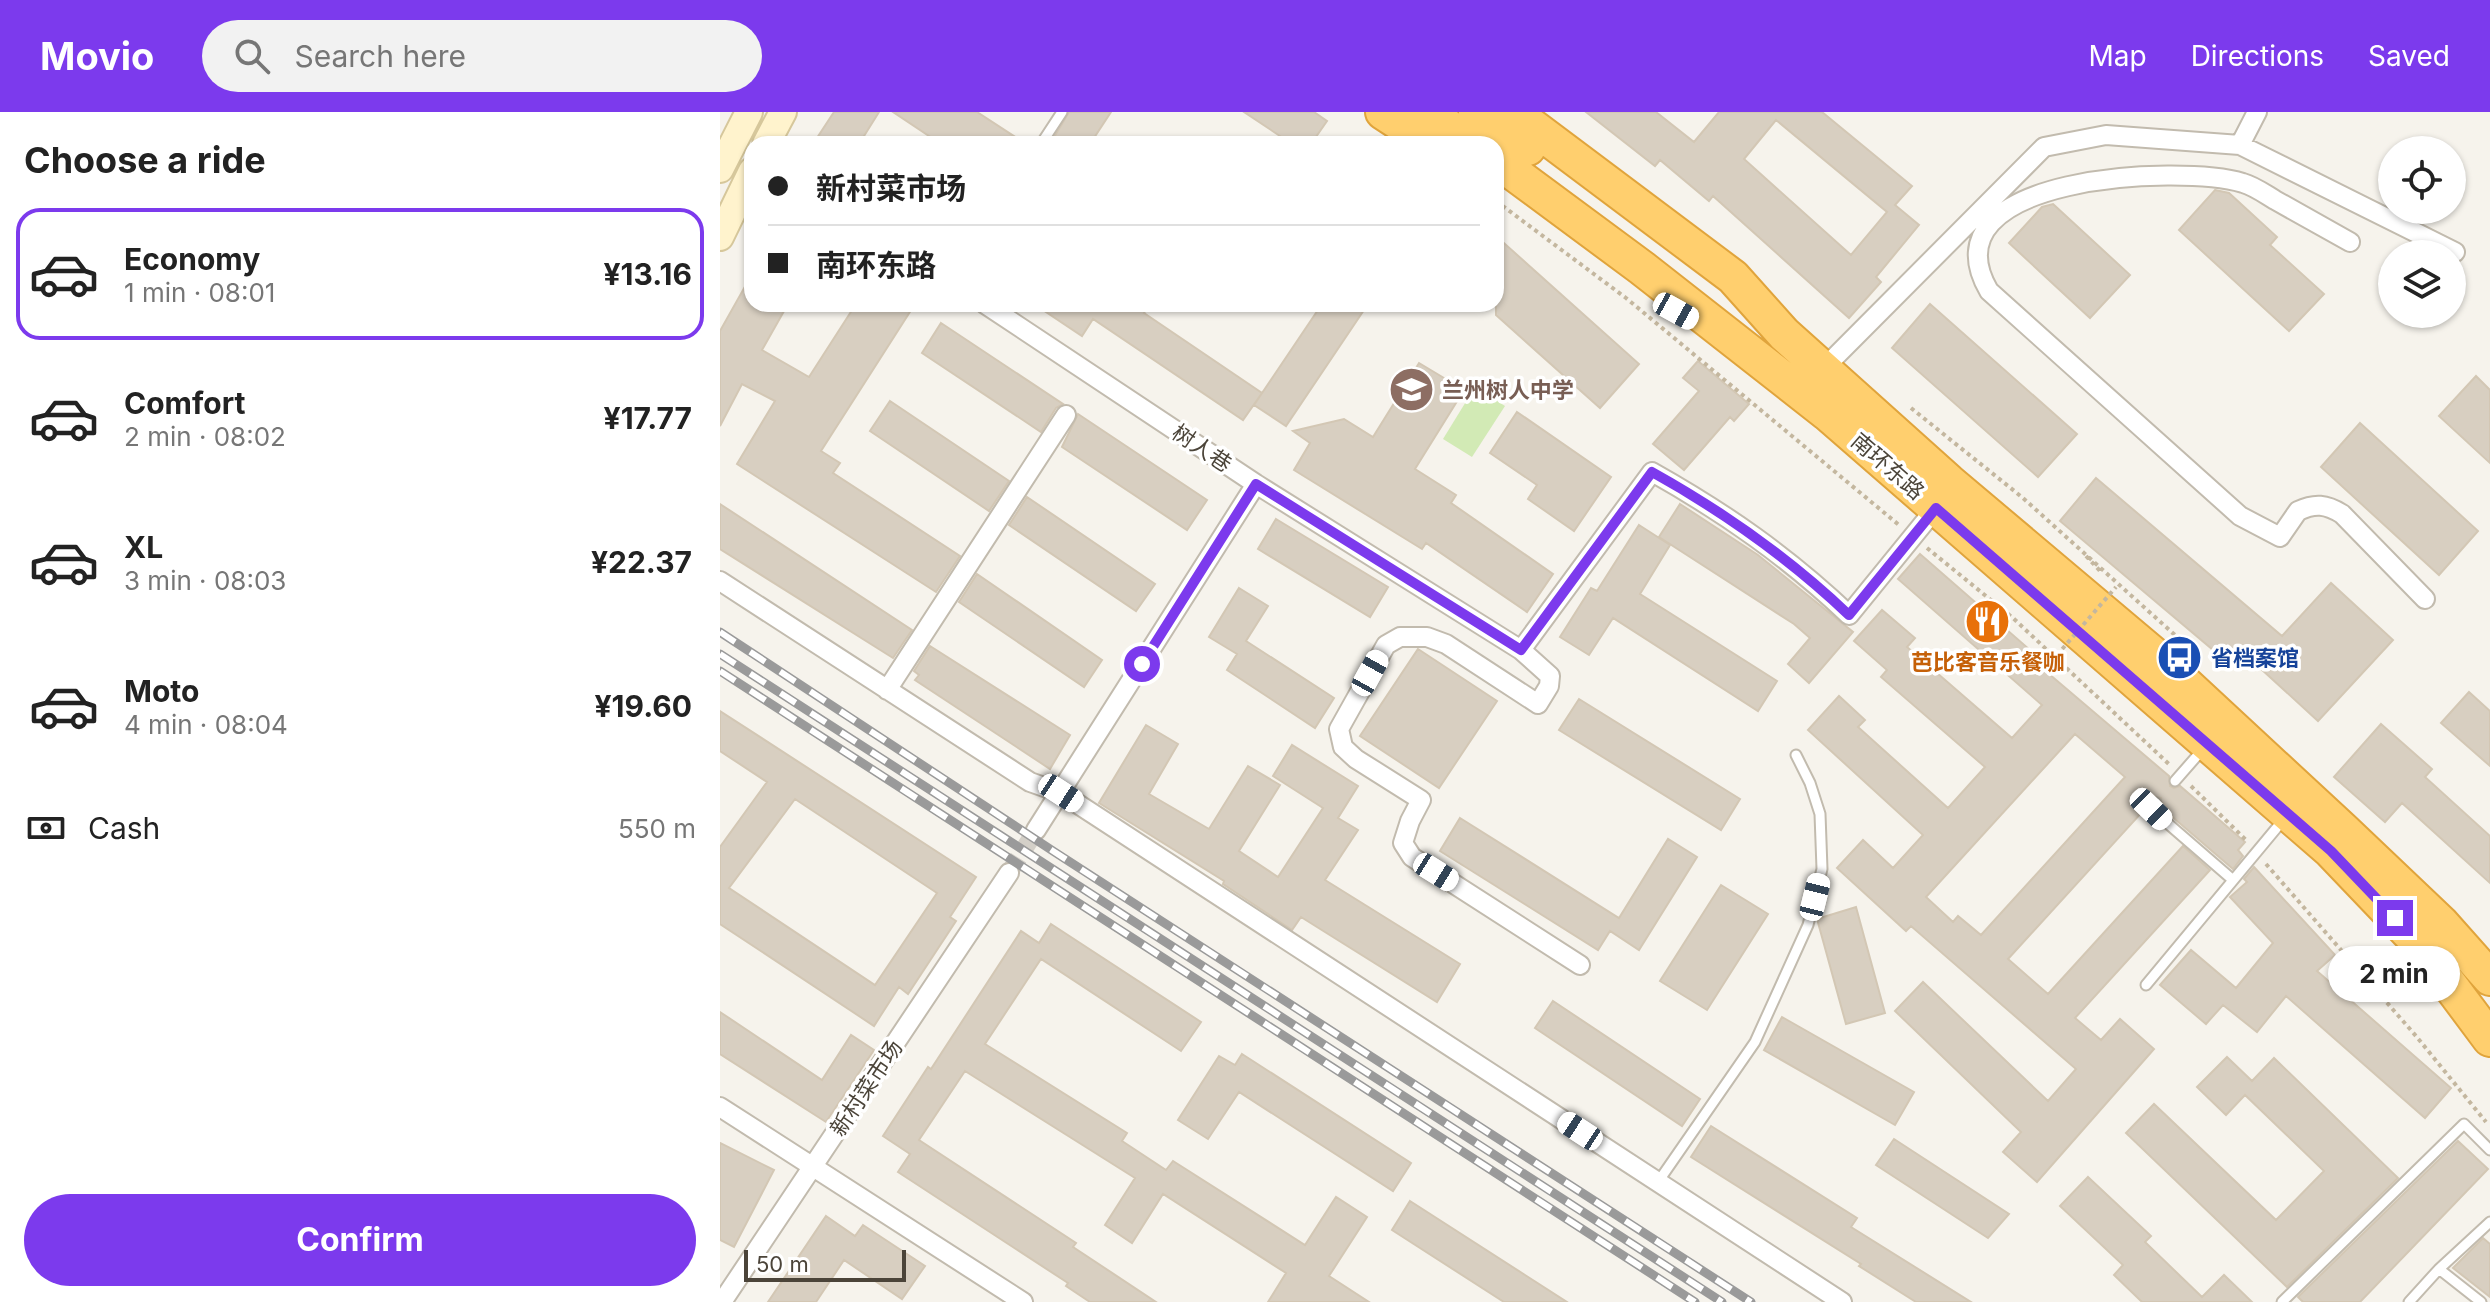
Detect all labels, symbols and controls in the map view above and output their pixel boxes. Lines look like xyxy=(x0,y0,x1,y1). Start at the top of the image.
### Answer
search box xyxy=(202,20,762,92)
text: Movio xyxy=(40,33,154,79)
icon: search xyxy=(230,34,274,78)
text: Search here xyxy=(294,38,466,74)
text: Map xyxy=(2088,39,2147,73)
text: Directions xyxy=(2191,39,2324,73)
text: Saved xyxy=(2368,39,2450,73)
map controls xyxy=(2378,136,2466,328)
button: locate xyxy=(2378,136,2466,224)
text: Choose a ride xyxy=(24,138,266,182)
text: 新村菜市场 xyxy=(816,170,966,206)
icon: car xyxy=(28,238,100,310)
button: layers xyxy=(2378,240,2466,328)
text: Economy xyxy=(124,241,260,277)
text: 南环东路 xyxy=(816,247,936,283)
text: ¥13.16 xyxy=(603,256,692,292)
text: 1 min · 08:01 xyxy=(124,277,275,308)
car xyxy=(1649,289,1703,333)
school or university icon: 兰州树人中学 xyxy=(1387,366,1435,414)
place label: 兰州树人中学 xyxy=(1442,377,1574,403)
icon: car xyxy=(28,382,100,454)
text: Comfort xyxy=(124,385,245,421)
text: ¥17.77 xyxy=(604,400,692,436)
street label: 树人巷 xyxy=(1167,419,1237,477)
text: 2 min · 08:02 xyxy=(124,421,286,452)
street label: 南环东路 xyxy=(1846,427,1930,505)
icon: car xyxy=(28,526,100,598)
text: XL xyxy=(124,529,163,565)
text: ¥22.37 xyxy=(591,544,692,580)
text: 3 min · 08:03 xyxy=(124,565,286,596)
restaurant icon: 芭比客音乐餐咖 xyxy=(1964,597,2012,645)
bus stop icon: 省档案馆 xyxy=(2156,634,2204,682)
place label: 省档案馆 xyxy=(2211,645,2299,671)
route start xyxy=(1124,646,1160,682)
car xyxy=(1348,646,1392,700)
place label: 芭比客音乐餐咖 xyxy=(1911,649,2065,675)
icon: car xyxy=(28,670,100,742)
text: Moto xyxy=(124,673,199,709)
text: ¥19.60 xyxy=(595,688,692,724)
text: 4 min · 08:04 xyxy=(124,709,288,740)
car xyxy=(1034,770,1088,816)
car xyxy=(2125,784,2177,834)
icon: cash xyxy=(24,806,68,850)
text: Cash xyxy=(88,810,160,846)
text: 550 m xyxy=(618,813,696,844)
car xyxy=(1409,849,1463,895)
car xyxy=(1798,871,1832,923)
route end xyxy=(2377,900,2413,936)
callout: 2 min xyxy=(2329,946,2461,1002)
text: 2 min xyxy=(2359,958,2429,989)
street label: 新村菜市场 xyxy=(824,1035,908,1141)
car xyxy=(1553,1108,1607,1154)
button: Confirm xyxy=(24,1194,696,1286)
scale bar xyxy=(744,1246,906,1282)
text: 50 m xyxy=(756,1251,809,1277)

